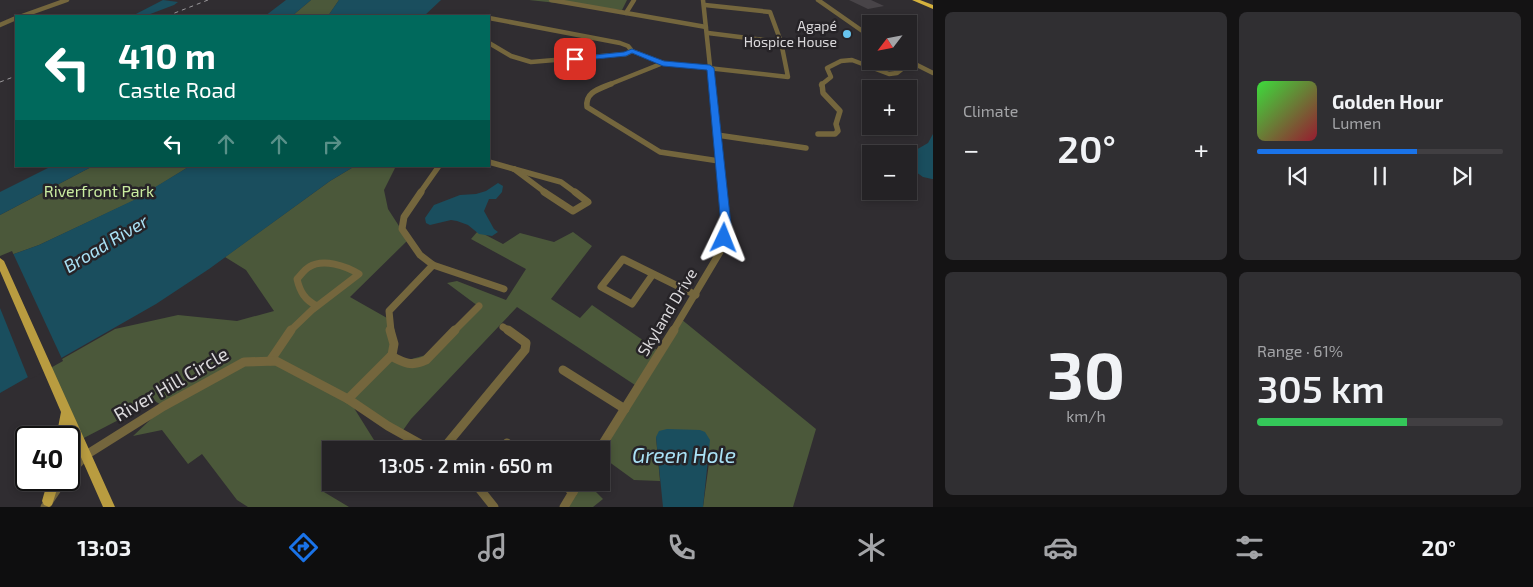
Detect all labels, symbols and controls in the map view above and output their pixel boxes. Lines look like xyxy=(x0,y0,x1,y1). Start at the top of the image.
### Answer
north arrow xyxy=(862,15,918,70)
map controls xyxy=(862,15,917,200)
place label: Agapé Hospice House xyxy=(744,17,837,50)
marker: Agapé Hospice House xyxy=(841,28,853,40)
text: 410 m xyxy=(118,34,216,76)
icon: left xyxy=(35,35,100,100)
pin xyxy=(554,38,596,80)
icon: arrive xyxy=(561,45,589,73)
text: Castle Road xyxy=(118,76,236,102)
button: + xyxy=(862,80,917,135)
text: Golden Hour xyxy=(1332,90,1443,113)
text: Climate xyxy=(963,101,1018,120)
text: Lumen xyxy=(1332,113,1381,132)
text: 20° xyxy=(1057,125,1116,171)
icon: left xyxy=(159,130,187,158)
icon: ahead xyxy=(212,130,240,158)
icon: ahead xyxy=(265,130,293,158)
icon: right xyxy=(318,130,346,158)
text: − xyxy=(963,132,979,166)
text: + xyxy=(1194,132,1209,166)
button: − xyxy=(862,145,917,200)
icon: previous xyxy=(1284,162,1312,190)
icon: pause xyxy=(1366,162,1394,190)
icon: next xyxy=(1448,162,1476,190)
park label: Riverfront Park xyxy=(44,181,154,200)
water label: Broad River xyxy=(59,209,153,277)
position arrow xyxy=(697,211,749,263)
street label: Skyland Drive xyxy=(633,264,700,359)
text: 30 xyxy=(1047,334,1125,412)
street label: River Hill Circle xyxy=(109,341,232,426)
text: Range · 61% xyxy=(1257,341,1343,360)
text: 305 km xyxy=(1257,365,1385,411)
text: km/h xyxy=(1066,406,1106,425)
speed limit sign: 40 xyxy=(15,426,80,491)
water label: Green Hole xyxy=(632,442,736,467)
text: 13:05 · 2 min · 650 m xyxy=(379,454,553,477)
icon: directions xyxy=(286,530,321,565)
icon: music xyxy=(475,530,510,565)
icon: phone xyxy=(664,530,699,565)
icon: climate xyxy=(854,530,889,565)
icon: car xyxy=(1043,530,1078,565)
icon: filters xyxy=(1232,530,1267,565)
text: 13:03 xyxy=(77,534,131,560)
text: 20° xyxy=(1422,534,1456,560)

